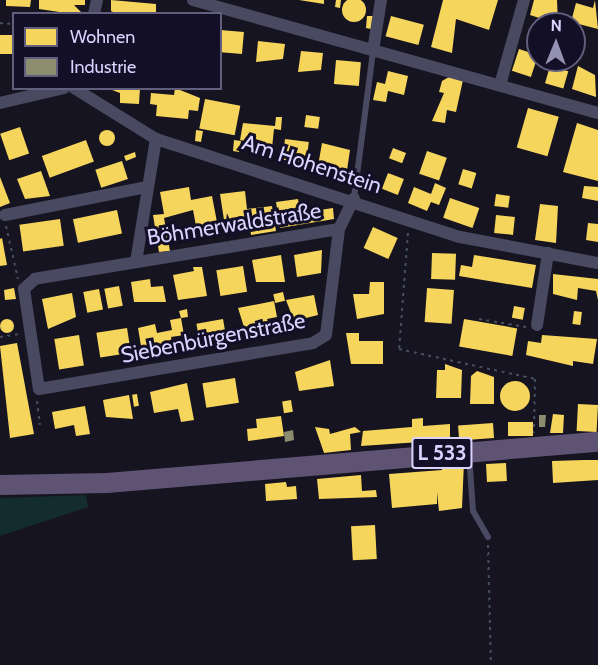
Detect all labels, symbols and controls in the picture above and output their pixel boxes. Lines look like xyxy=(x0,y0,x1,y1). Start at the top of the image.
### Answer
legend xyxy=(12,12,222,90)
north arrow xyxy=(526,12,586,72)
text: N xyxy=(550,16,562,35)
text: Wohnen xyxy=(70,26,135,48)
text: Industrie xyxy=(70,56,136,78)
street label: Am Hohenstein xyxy=(239,129,385,199)
street label: Böhmerwaldstraße xyxy=(145,197,323,251)
street label: Siebenbürgenstraße xyxy=(119,307,307,369)
road number: L 533 xyxy=(410,435,474,471)

